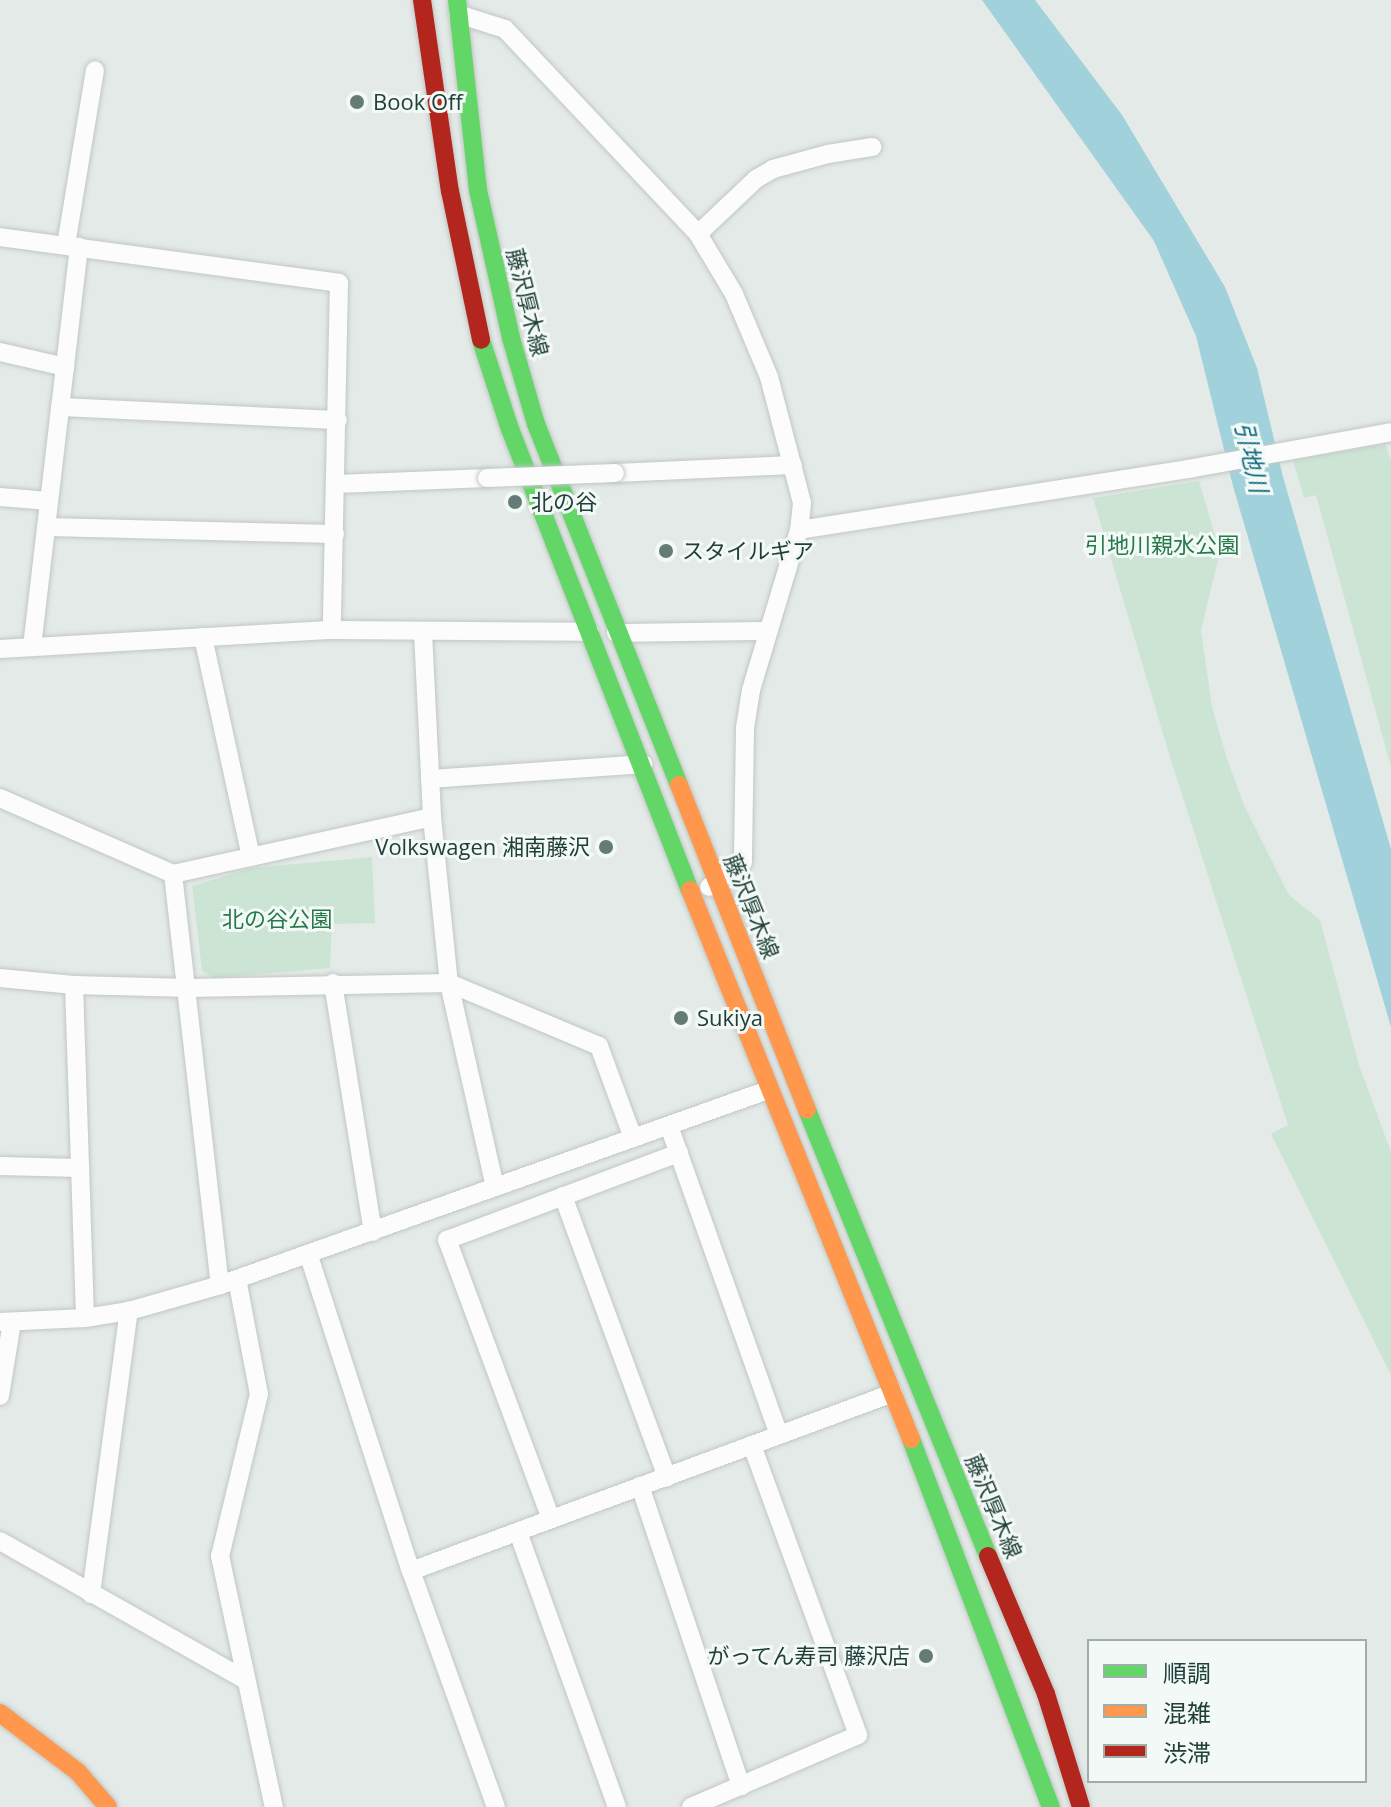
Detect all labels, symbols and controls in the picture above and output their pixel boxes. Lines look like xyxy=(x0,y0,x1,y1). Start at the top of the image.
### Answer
place label: Book Off xyxy=(373,89,463,115)
marker: Book Off xyxy=(348,93,366,111)
street label: 藤沢厚木線 xyxy=(502,245,554,359)
water label: 引地川 xyxy=(1230,419,1274,495)
place label: 北の谷 xyxy=(531,489,597,515)
marker: 北の谷 xyxy=(506,493,524,511)
park label: 引地川親水公園 xyxy=(1085,532,1239,558)
place label: スタイルギア xyxy=(682,538,814,564)
marker: スタイルギア xyxy=(657,542,675,560)
place label: Volkswagen 湘南藤沢 xyxy=(375,834,590,860)
marker: Volkswagen 湘南藤沢 xyxy=(597,838,615,856)
street label: 藤沢厚木線 xyxy=(719,850,785,962)
park label: 北の谷公園 xyxy=(222,906,332,932)
place label: Sukiya xyxy=(697,1005,763,1031)
marker: Sukiya xyxy=(672,1009,690,1027)
street label: 藤沢厚木線 xyxy=(960,1450,1028,1562)
legend xyxy=(1087,1639,1367,1783)
place label: がってん寿司 藤沢店 xyxy=(706,1643,910,1669)
marker: がってん寿司 藤沢店 xyxy=(917,1647,935,1665)
text: 順調 xyxy=(1163,1656,1211,1689)
text: 混雑 xyxy=(1163,1696,1211,1729)
text: 渋滞 xyxy=(1163,1736,1211,1769)

